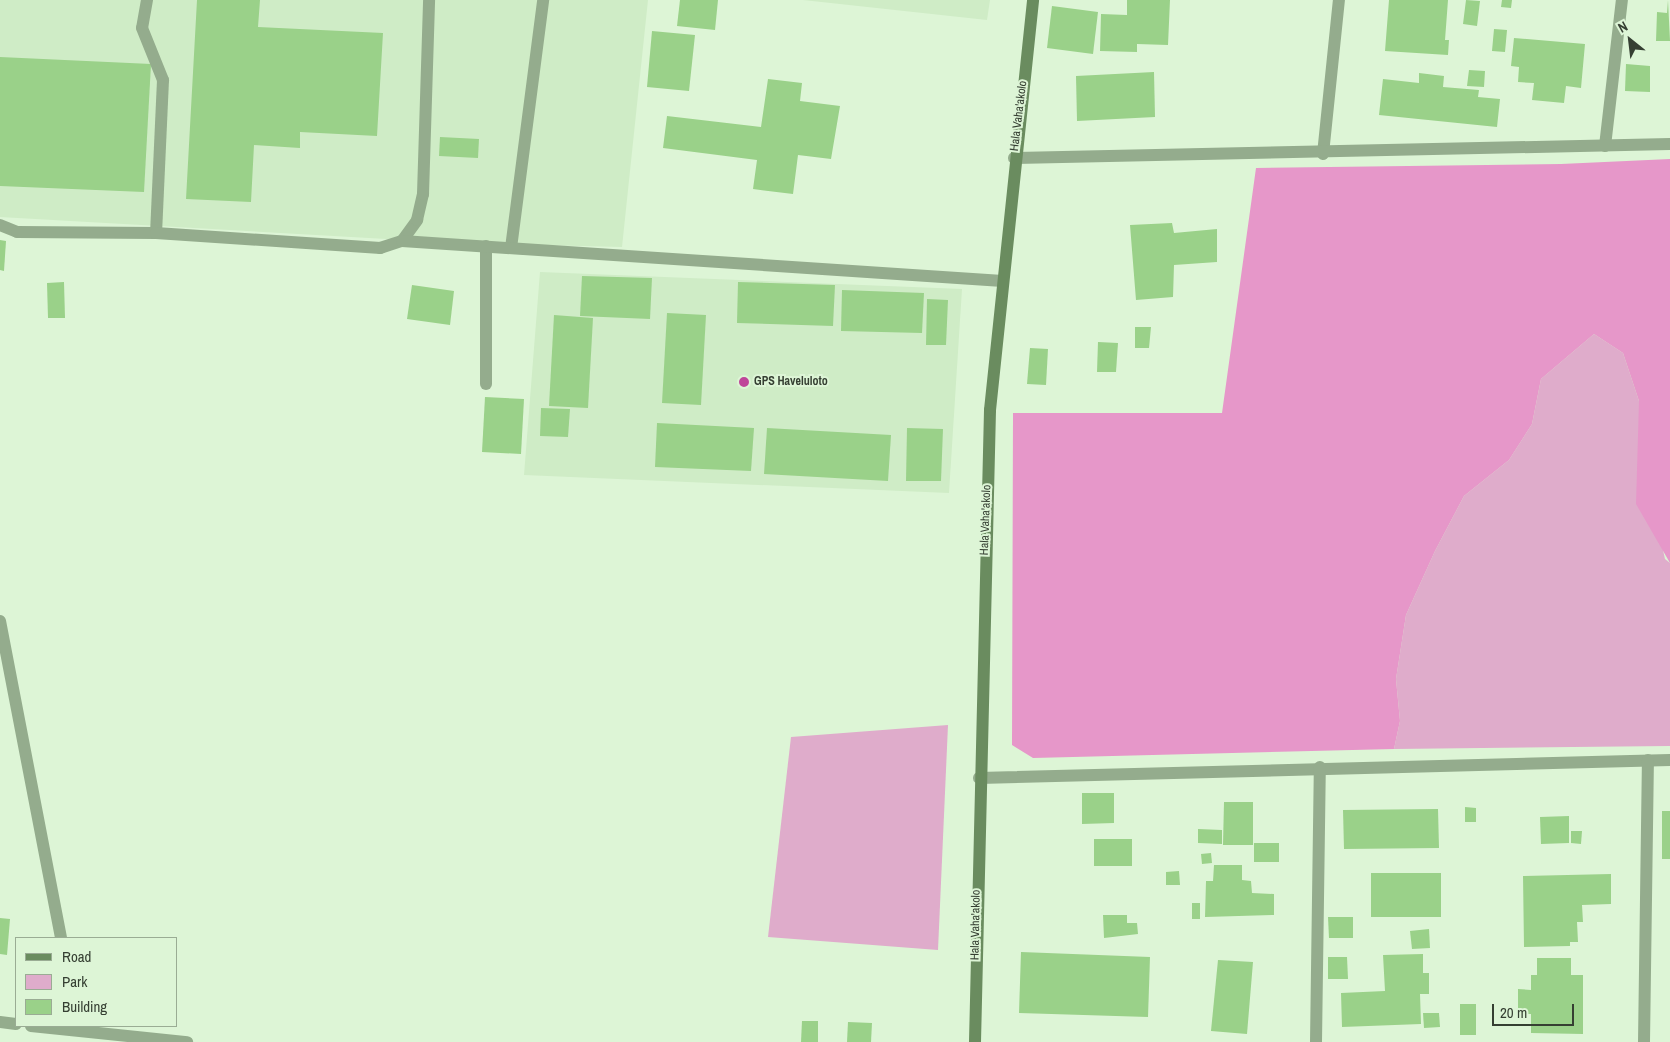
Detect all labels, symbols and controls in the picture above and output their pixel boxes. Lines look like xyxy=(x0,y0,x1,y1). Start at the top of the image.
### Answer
north arrow xyxy=(1605,15,1655,65)
text: N xyxy=(1615,17,1631,37)
street label: Hala Vaha'akolo xyxy=(1008,80,1030,152)
place label: GPS Haveluloto xyxy=(754,375,828,389)
marker: GPS Haveluloto xyxy=(738,376,750,388)
street label: Hala Vaha'akolo xyxy=(978,484,994,556)
street label: Hala Vaha'akolo xyxy=(968,890,984,960)
legend xyxy=(15,937,178,1027)
text: Road xyxy=(62,946,91,967)
text: Park xyxy=(62,971,87,992)
scale bar xyxy=(1495,994,1578,1026)
text: Building xyxy=(62,996,107,1017)
text: 20 m xyxy=(1500,1002,1527,1023)

